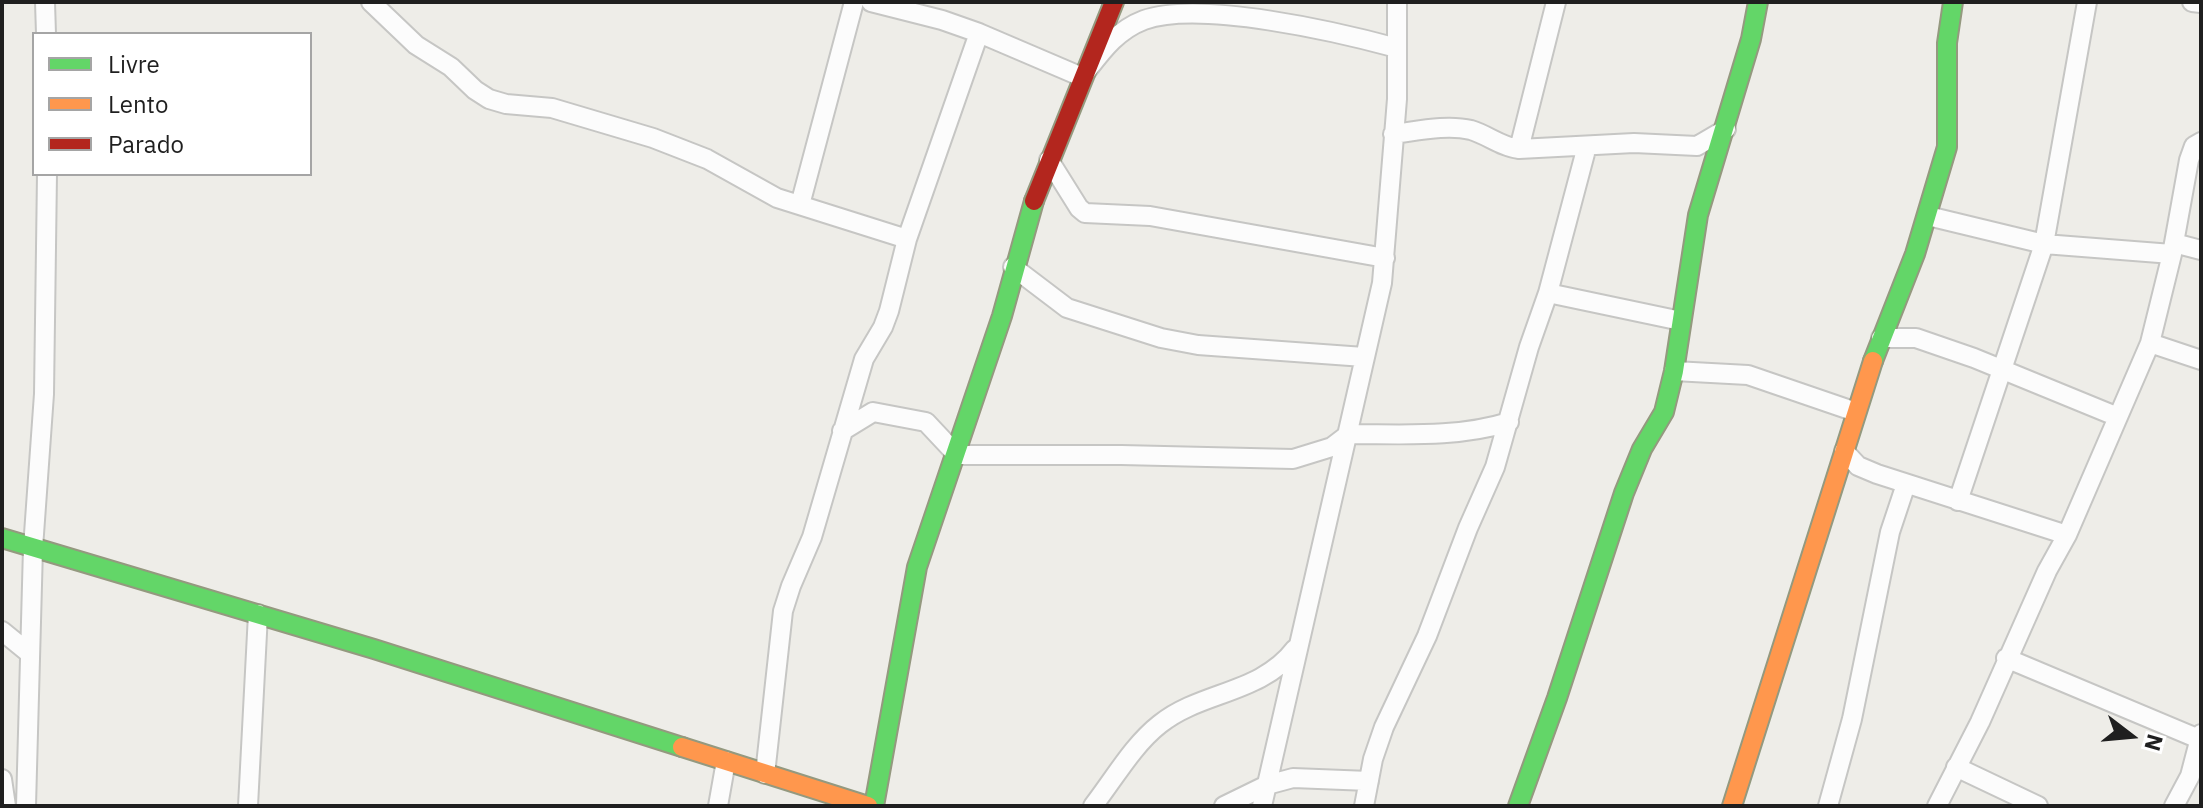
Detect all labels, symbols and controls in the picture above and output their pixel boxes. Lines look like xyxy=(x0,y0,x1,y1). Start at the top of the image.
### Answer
legend xyxy=(32,32,312,176)
text: Livre xyxy=(108,48,160,80)
text: Lento xyxy=(108,88,168,120)
text: Parado xyxy=(108,128,184,160)
north arrow xyxy=(2091,696,2171,776)
text: N xyxy=(2138,731,2171,754)

